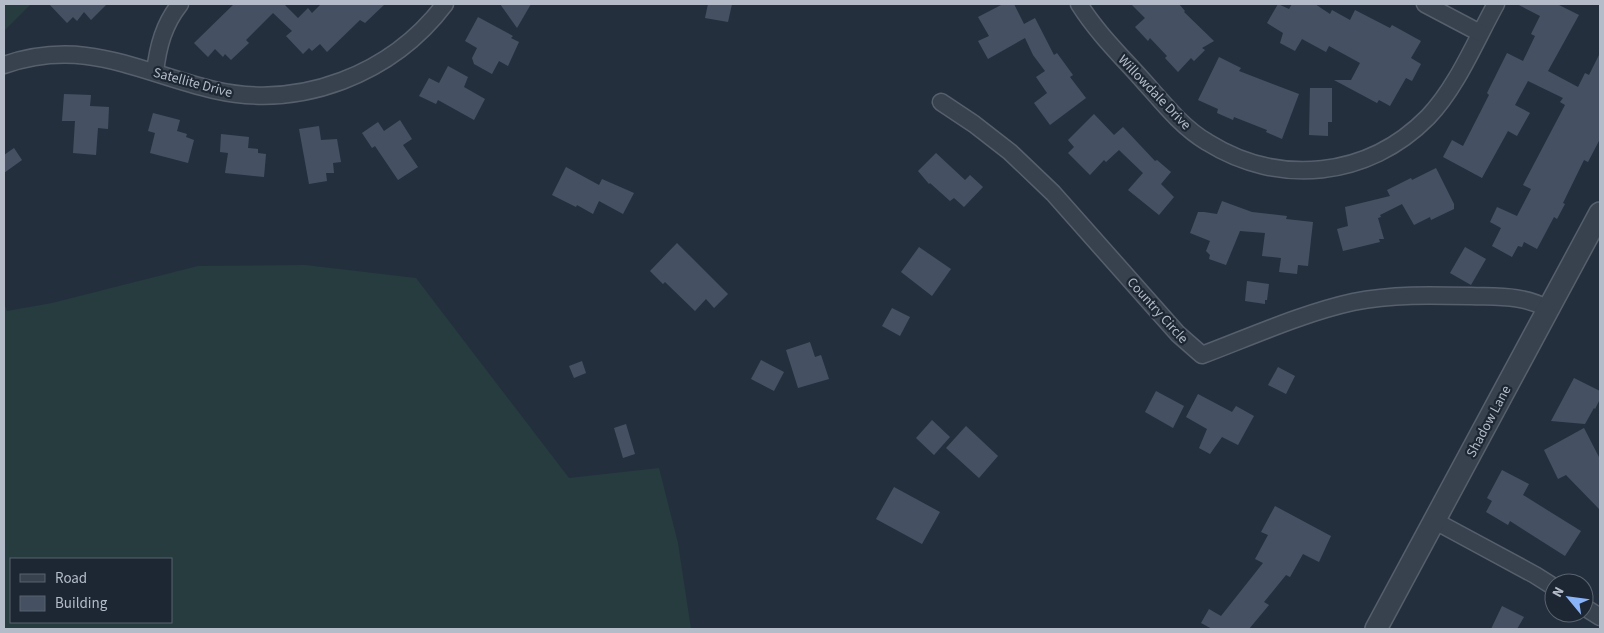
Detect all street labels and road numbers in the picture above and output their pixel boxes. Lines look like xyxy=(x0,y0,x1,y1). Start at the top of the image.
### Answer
street label: Willowdale Drive xyxy=(1113,51,1195,135)
street label: Satellite Drive xyxy=(151,63,235,103)
street label: Country Circle xyxy=(1122,273,1193,348)
street label: Shadow Lane xyxy=(1462,382,1516,461)

